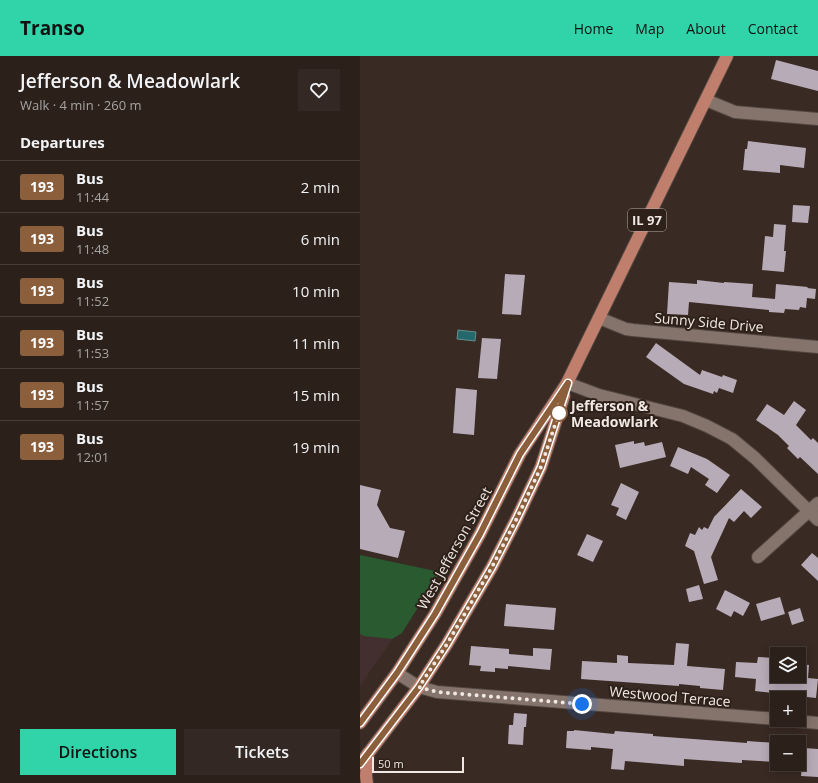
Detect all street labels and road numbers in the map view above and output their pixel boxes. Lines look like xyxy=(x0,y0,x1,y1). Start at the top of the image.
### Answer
road number: IL 97 xyxy=(628,209,666,231)
street label: Sunny Side Drive xyxy=(654,308,765,336)
street label: West Jefferson Street xyxy=(412,483,496,613)
street label: Westwood Terrace xyxy=(609,681,732,711)

